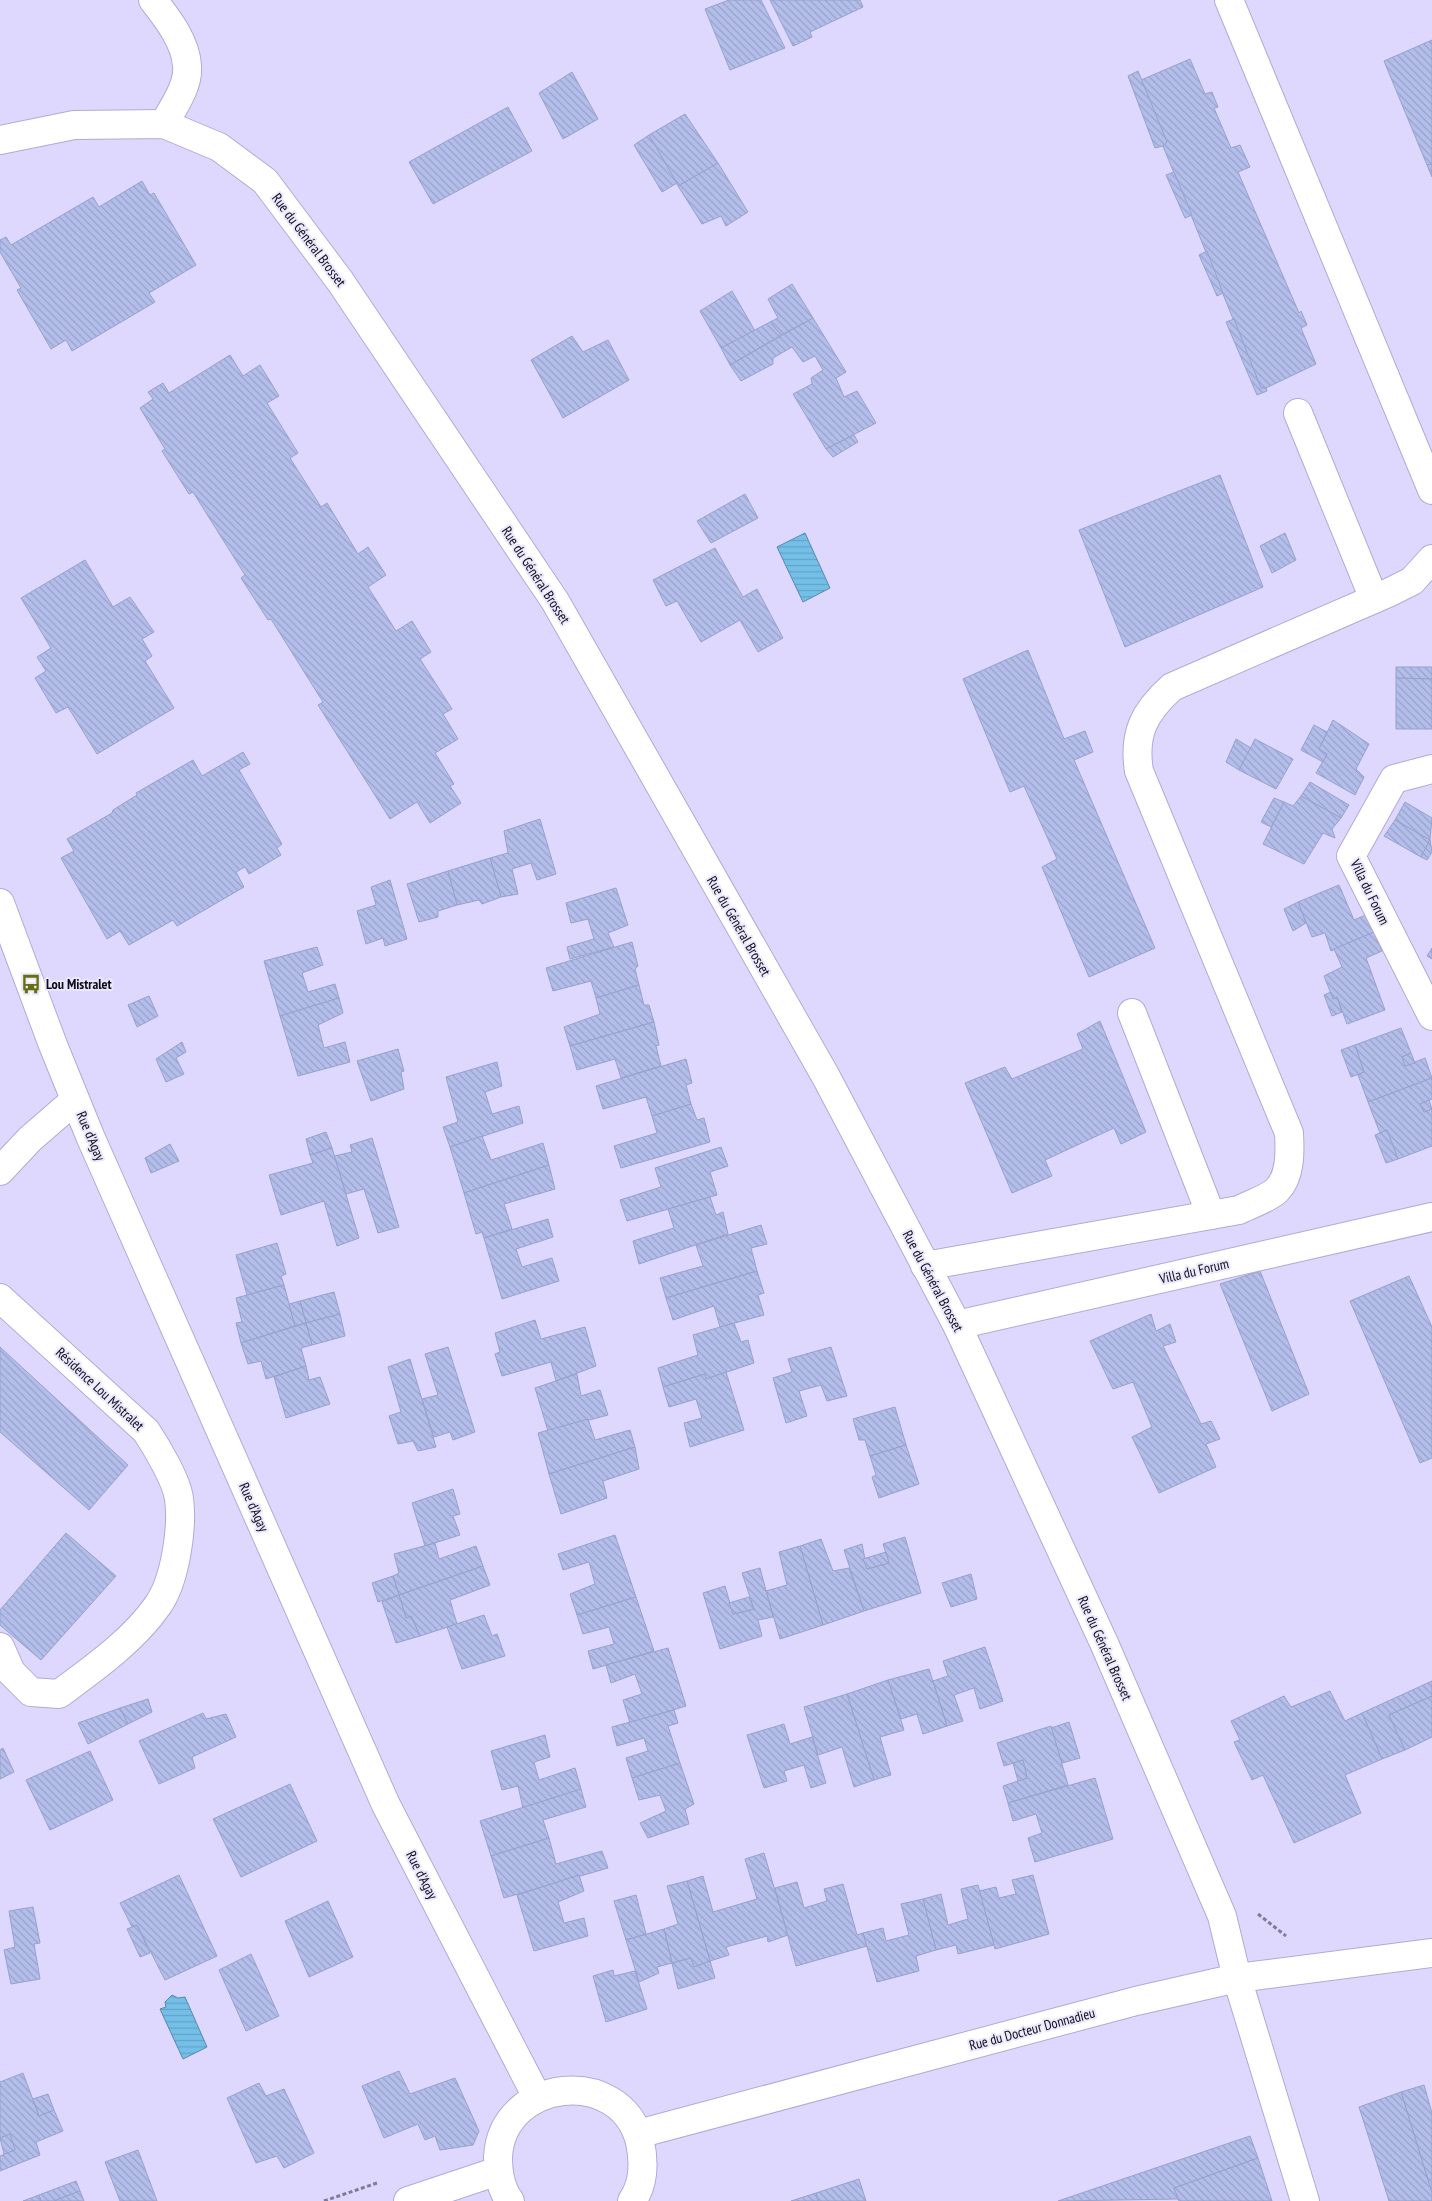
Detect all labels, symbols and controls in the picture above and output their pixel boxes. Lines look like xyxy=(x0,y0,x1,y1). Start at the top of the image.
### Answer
street label: Rue du Général Brosset xyxy=(268,190,350,290)
street label: Rue du Général Brosset xyxy=(498,523,574,627)
street label: Villa du Forum xyxy=(1346,855,1394,928)
street label: Rue du Général Brosset xyxy=(703,873,775,979)
bus stop icon: Lou Mistralet xyxy=(20,973,42,995)
place label: Lou Mistralet xyxy=(46,975,112,993)
street label: Rue d'Agay xyxy=(73,1108,110,1164)
street label: Rue du Général Brosset xyxy=(899,1227,967,1335)
street label: Villa du Forum xyxy=(1157,1254,1230,1288)
street label: Résidence Lou Mistralet xyxy=(52,1343,148,1435)
street label: Rue d'Agay xyxy=(235,1480,273,1535)
street label: Rue du Général Brosset xyxy=(1074,1593,1136,1703)
street label: Rue d'Agay xyxy=(402,1848,442,1903)
street label: Rue du Docteur Donnadieu xyxy=(967,2004,1097,2054)

